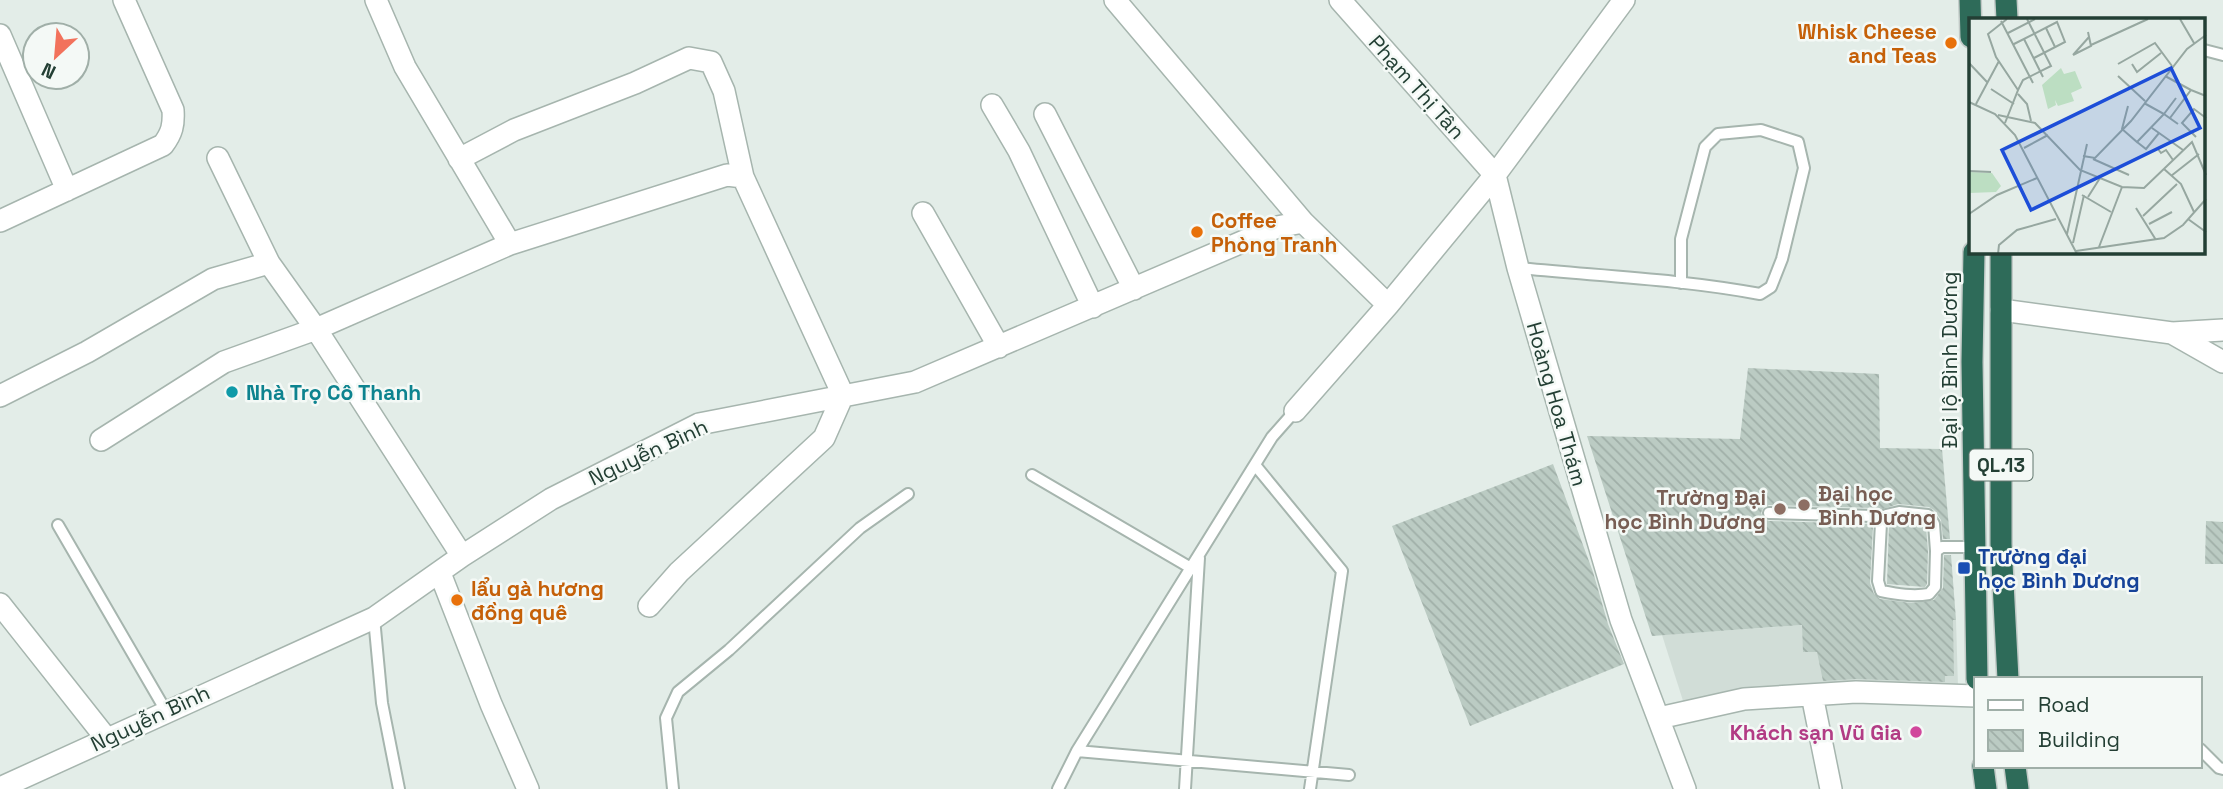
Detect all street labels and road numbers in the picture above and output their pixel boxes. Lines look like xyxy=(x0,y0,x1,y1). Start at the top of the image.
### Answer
street label: Phạm Thị Tân xyxy=(1363,29,1471,145)
street label: Đại lộ Bình Dương xyxy=(1936,271,1963,449)
street label: Hoàng Hoa Thám xyxy=(1521,319,1593,489)
street label: Nguyễn Bình xyxy=(584,413,712,491)
road number: QL.13 xyxy=(1969,450,2032,480)
street label: Nguyễn Bình xyxy=(86,679,214,757)

